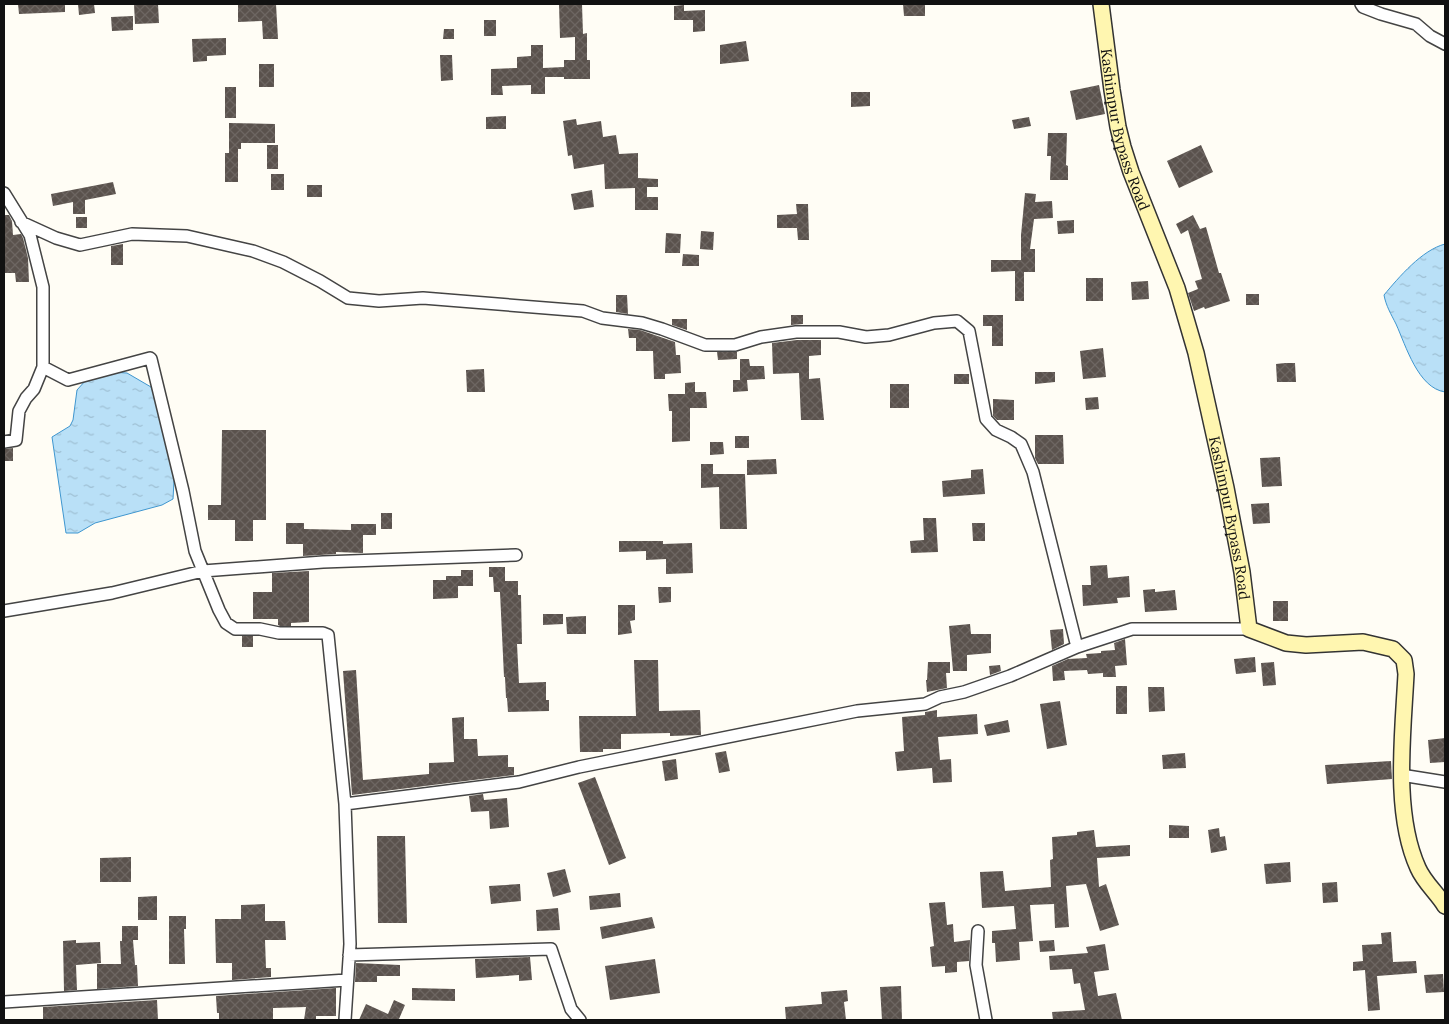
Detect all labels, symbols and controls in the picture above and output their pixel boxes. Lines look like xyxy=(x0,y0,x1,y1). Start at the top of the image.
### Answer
street label: Kashimpur Bypass Road xyxy=(1097,47,1155,213)
street label: Kashimpur Bypass Road xyxy=(1205,434,1255,601)

